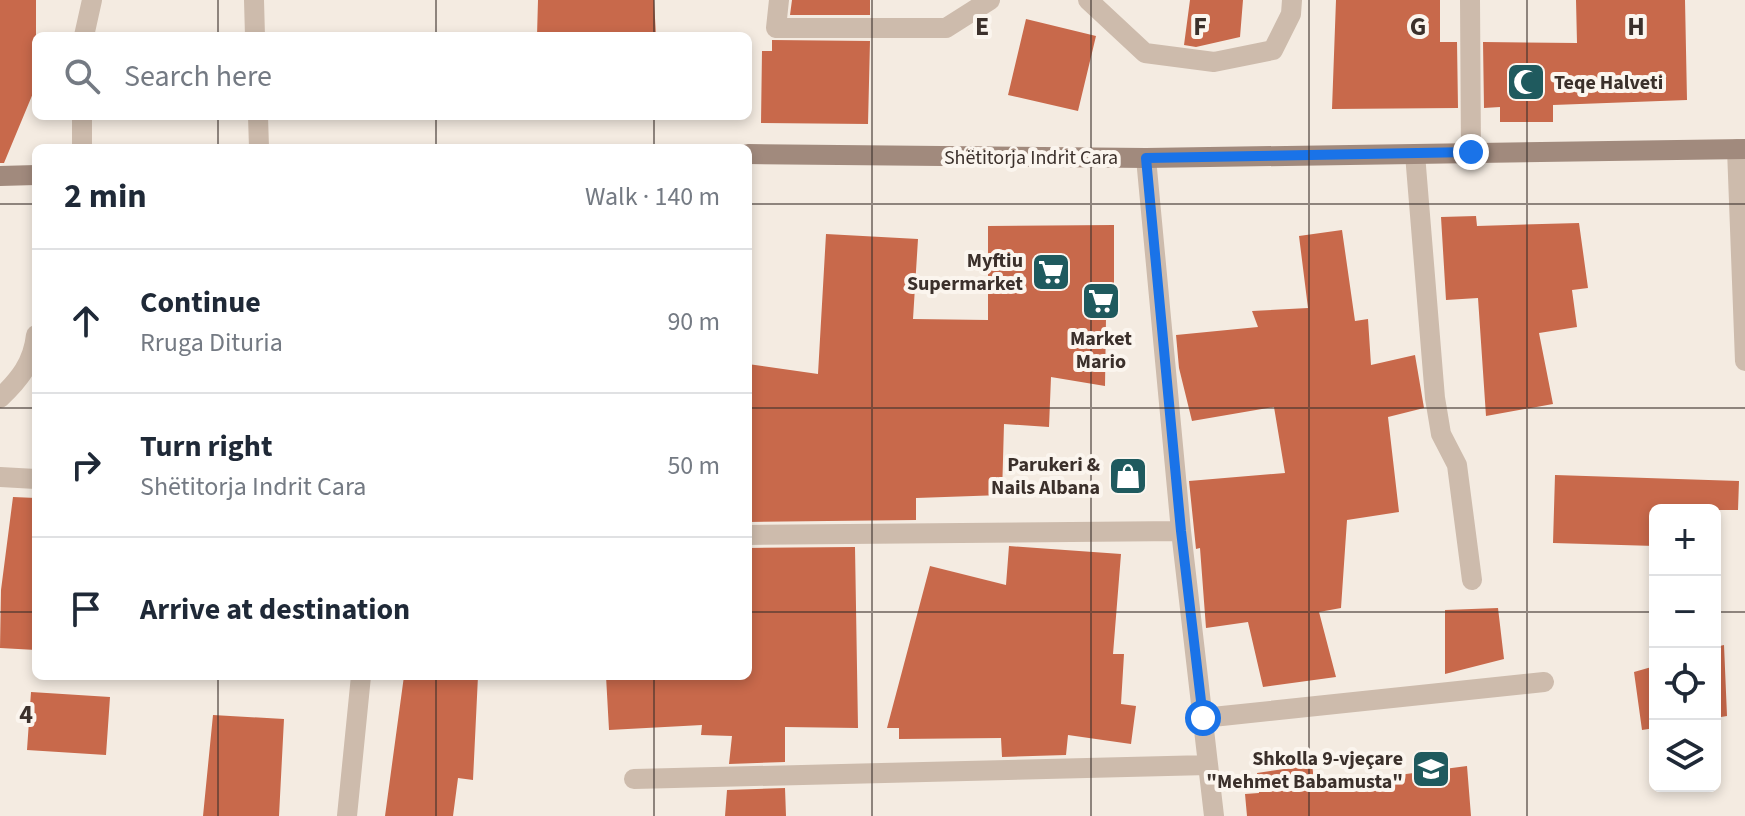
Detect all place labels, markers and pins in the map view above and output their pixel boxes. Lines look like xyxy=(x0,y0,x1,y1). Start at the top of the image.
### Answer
mosque icon: Teqe Halveti xyxy=(1505,61,1547,103)
place label: Teqe Halveti xyxy=(1554,69,1663,97)
place label: Myftiu Supermarket xyxy=(907,247,1023,298)
supermarket icon: Myftiu Supermarket xyxy=(1030,251,1072,293)
supermarket icon: Market Mario xyxy=(1080,280,1122,322)
place label: Market Mario xyxy=(1070,325,1132,376)
place label: Parukeri & Nails Albana xyxy=(991,451,1100,502)
shop icon: Parukeri & Nails Albana xyxy=(1107,455,1149,497)
place label: Shkolla 9-vjeçare "Mehmet Babamusta" xyxy=(1206,745,1403,796)
school or university icon: Shkolla 9-vjeçare "Mehmet Babamusta" xyxy=(1410,748,1452,790)

